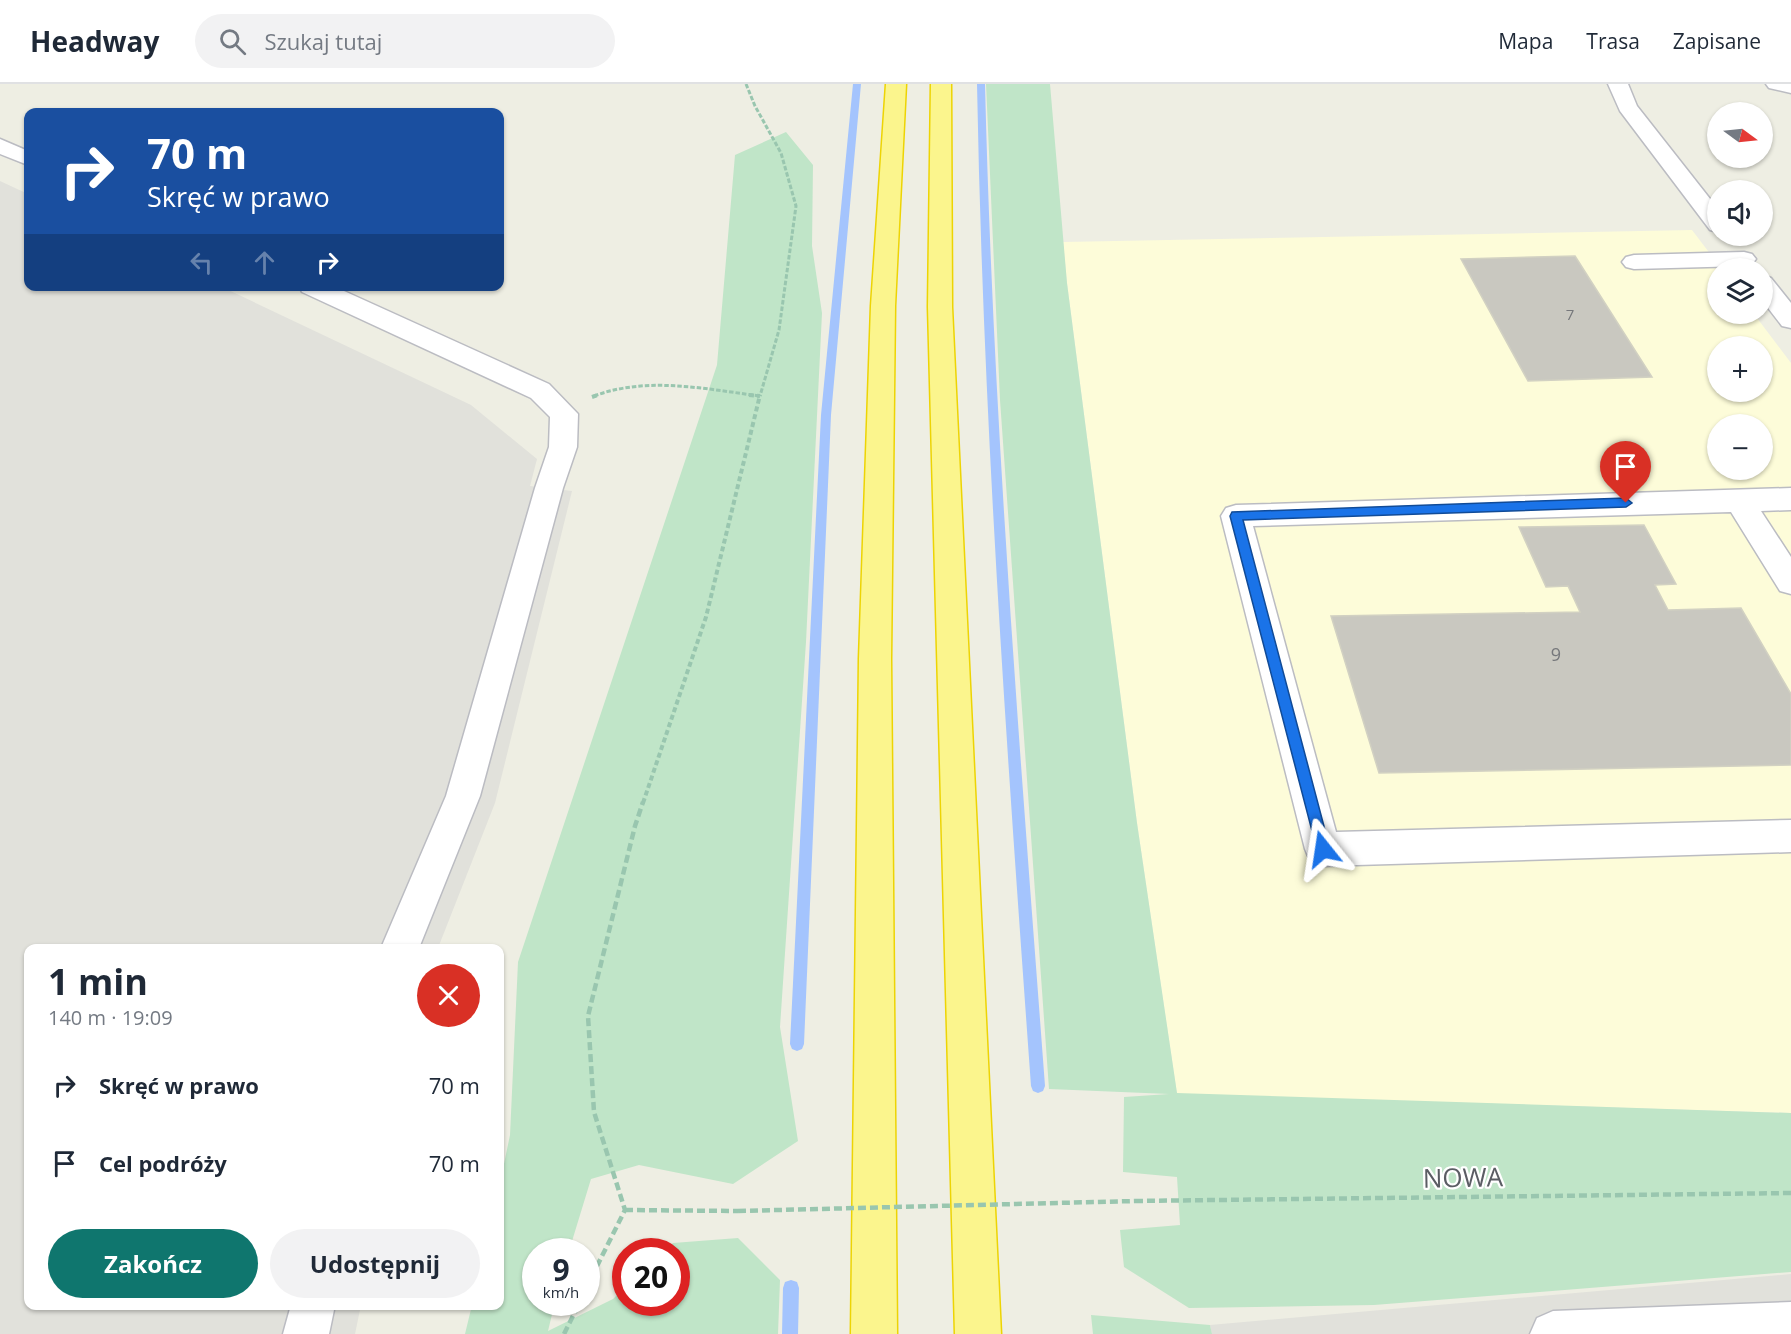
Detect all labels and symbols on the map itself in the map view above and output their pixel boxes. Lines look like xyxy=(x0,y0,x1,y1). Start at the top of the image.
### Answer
north arrow xyxy=(1707,102,1773,168)
house number: 7 xyxy=(1566,304,1574,324)
pin xyxy=(1600,441,1651,503)
house number: 9 xyxy=(1551,642,1561,666)
position arrow xyxy=(1291,817,1355,881)
street label: NOWA xyxy=(1423,1158,1504,1196)
speed limit sign: 20 xyxy=(612,1238,690,1316)

